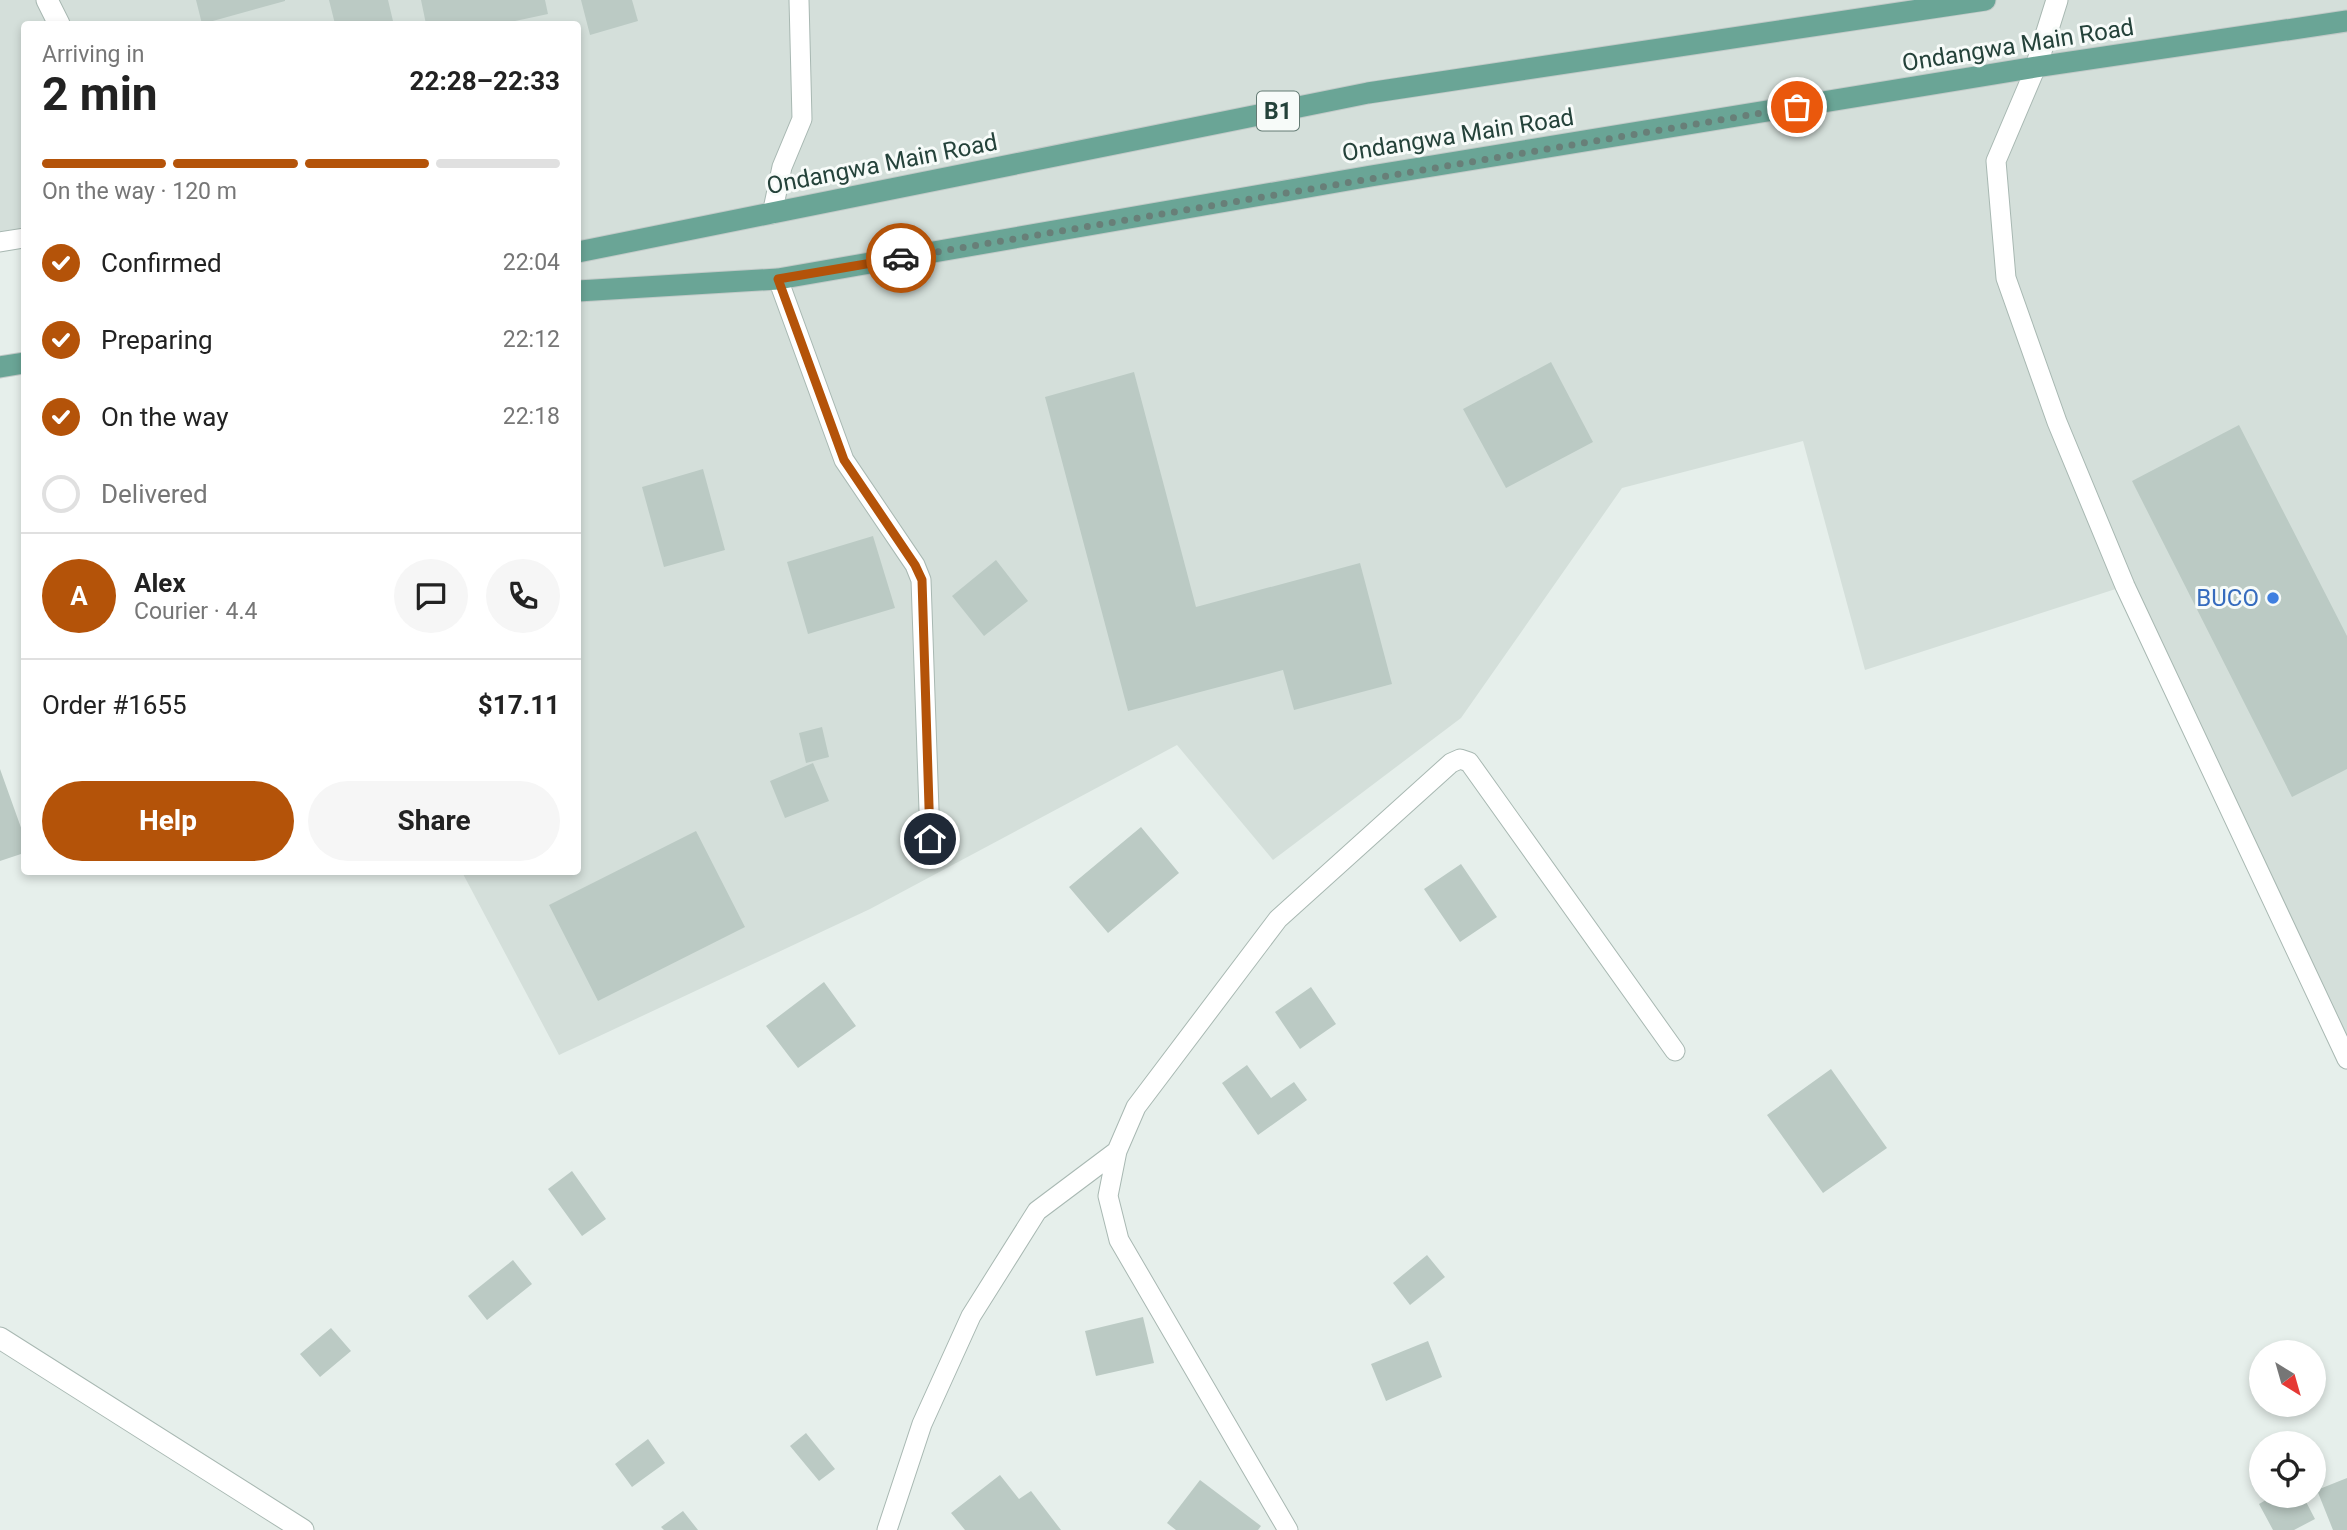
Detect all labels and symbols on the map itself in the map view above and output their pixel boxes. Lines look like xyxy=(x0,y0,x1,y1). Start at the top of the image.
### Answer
street label: Ondangwa Main Road xyxy=(1900,13,2136,77)
pin xyxy=(1767,77,1827,137)
road number: B1 xyxy=(1257,92,1299,130)
street label: Ondangwa Main Road xyxy=(1340,103,1576,167)
street label: Ondangwa Main Road xyxy=(764,128,1000,200)
courier xyxy=(866,223,936,293)
place label: BUCO xyxy=(2196,584,2259,612)
marker: BUCO xyxy=(2265,590,2281,606)
pin xyxy=(900,809,960,869)
north arrow xyxy=(2249,1340,2326,1418)

